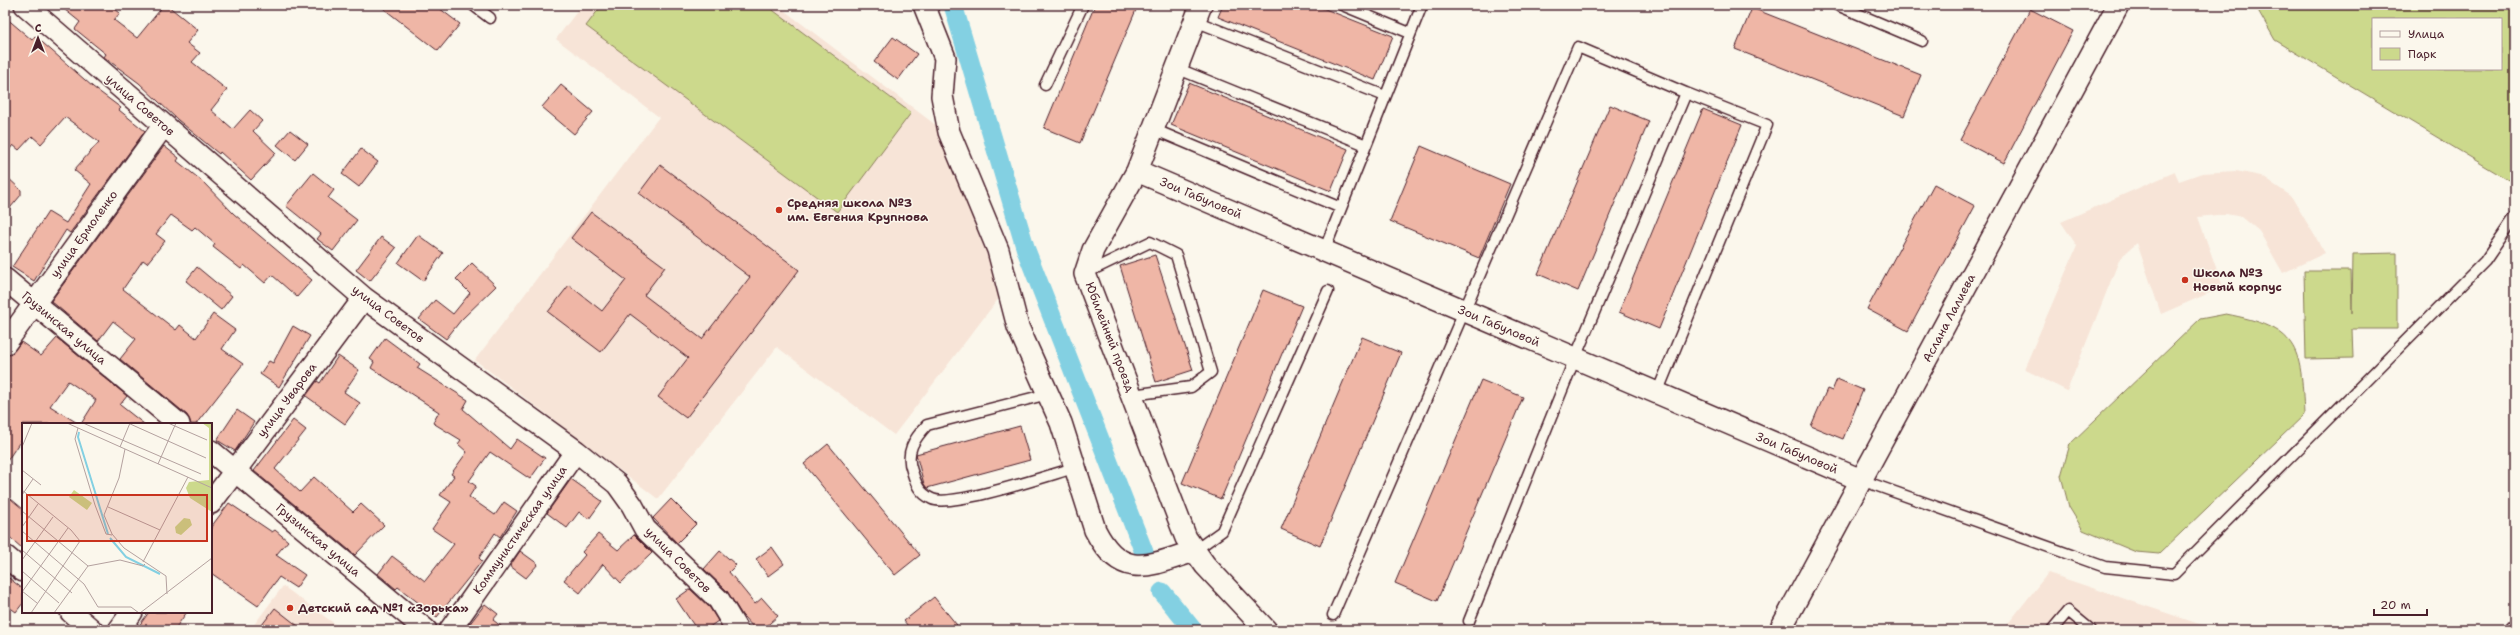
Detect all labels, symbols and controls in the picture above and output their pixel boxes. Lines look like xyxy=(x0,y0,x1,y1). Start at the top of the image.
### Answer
north arrow xyxy=(18,18,58,58)
legend xyxy=(2372,18,2502,70)
text: С xyxy=(35,21,42,36)
text: Улица xyxy=(2408,26,2445,42)
text: Парк xyxy=(2408,46,2437,62)
street label: улица Советов xyxy=(102,70,178,140)
street label: Зои Габуловой xyxy=(1158,174,1245,223)
street label: улица Ермоленко xyxy=(47,187,121,281)
place label: Средняя школа №3 им. Евгения Крупнова xyxy=(787,195,929,225)
marker: Средняя школа №3 им. Евгения Крупнова xyxy=(774,205,784,215)
place label: Школа №3 Новый корпус xyxy=(2193,265,2282,295)
street label: Аслана Лалиева xyxy=(1919,271,1979,365)
marker: Школа №3 Новый корпус xyxy=(2180,275,2190,285)
street label: Юбилейный проезд xyxy=(1082,280,1138,395)
street label: улица Советов xyxy=(348,281,428,347)
street label: Грузинская улица xyxy=(18,288,110,368)
street label: Зои Габуловой xyxy=(1456,302,1543,351)
street label: улица Уварова xyxy=(254,359,321,440)
inset map xyxy=(22,423,212,613)
street label: Зои Габуловой xyxy=(1754,429,1841,478)
street label: Коммунистическая улица xyxy=(469,462,571,597)
street label: Грузинская улица xyxy=(272,500,364,580)
street label: улица Советов xyxy=(642,524,714,596)
scale bar xyxy=(2374,591,2427,617)
text: 20 m xyxy=(2380,597,2411,613)
place label: Детский сад №1 «Зорька» xyxy=(298,600,469,616)
marker: Детский сад №1 «Зорька» xyxy=(285,603,295,613)

